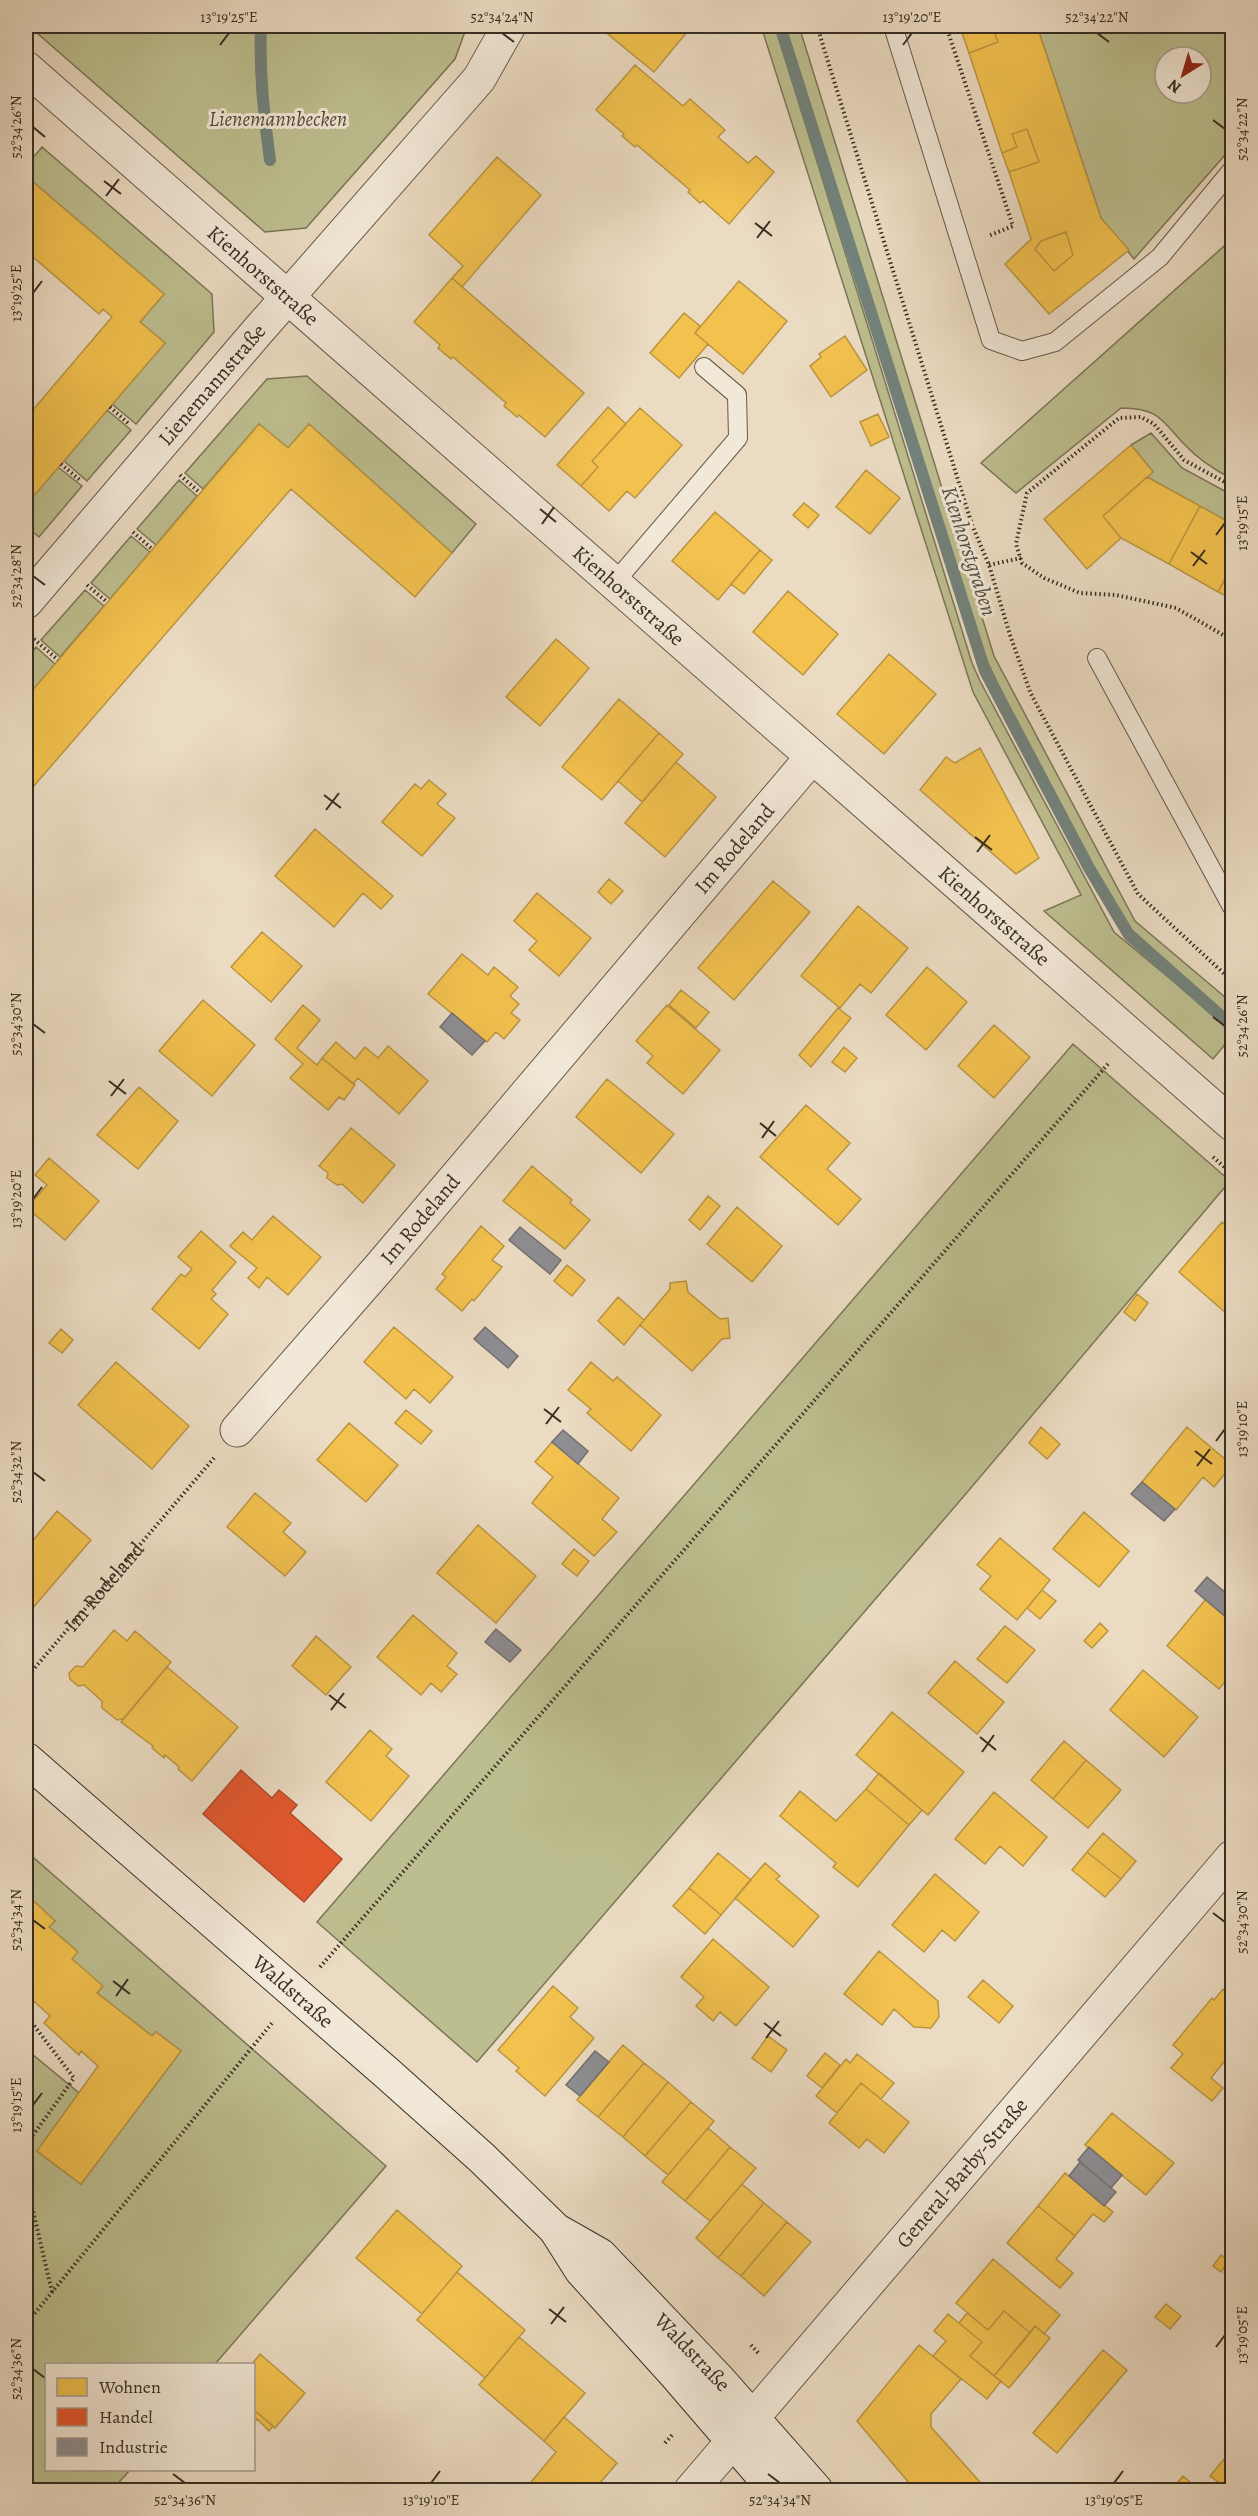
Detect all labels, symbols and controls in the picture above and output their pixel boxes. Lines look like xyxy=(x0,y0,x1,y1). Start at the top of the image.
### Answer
text: 13°19'25"E xyxy=(200,7,258,27)
text: 52°34'24"N xyxy=(471,7,534,27)
text: 13°19'20"E xyxy=(883,7,941,27)
text: 52°34'22"N xyxy=(1065,7,1129,27)
north arrow xyxy=(1153,45,1213,105)
text: N xyxy=(1163,74,1186,98)
text: 52°34'26"N xyxy=(6,95,26,159)
text: 52°34'22"N xyxy=(1232,97,1252,161)
park label: Lienemannbecken xyxy=(209,105,347,133)
street label: Kienhorststraße xyxy=(201,219,325,332)
text: 13°19'25"E xyxy=(6,264,26,322)
street label: Lienemannstraße xyxy=(152,318,272,452)
water label: Kienhorstgraben xyxy=(934,482,1004,620)
text: 13°19'15"E xyxy=(1232,495,1252,551)
street label: Kienhorststraße xyxy=(567,539,691,652)
text: 52°34'28"N xyxy=(6,544,26,608)
street label: Im Rodeland xyxy=(688,797,781,900)
street label: Kienhorststraße xyxy=(932,859,1056,973)
text: 52°34'30"N xyxy=(6,992,26,1056)
text: 52°34'26"N xyxy=(1232,994,1252,1058)
street label: Im Rodeland xyxy=(374,1168,467,1270)
text: 13°19'20"E xyxy=(6,1170,26,1228)
text: 13°19'10"E xyxy=(1232,1401,1252,1457)
text: 52°34'32"N xyxy=(6,1441,26,1503)
street label: Im Rodeland xyxy=(58,1535,151,1638)
text: 52°34'34"N xyxy=(6,1889,26,1951)
text: 52°34'30"N xyxy=(1232,1890,1252,1954)
street label: Waldstraße xyxy=(246,1948,340,2034)
text: 13°19'15"E xyxy=(6,2077,26,2133)
street label: General-Barby-Straße xyxy=(890,2092,1034,2254)
street label: Waldstraße xyxy=(648,2306,737,2398)
text: 13°19'05"E xyxy=(1232,2306,1252,2364)
text: 52°34'36"N xyxy=(6,2338,26,2400)
legend xyxy=(45,2363,255,2471)
text: Wohnen xyxy=(98,2375,161,2399)
text: Handel xyxy=(99,2405,153,2429)
text: Industrie xyxy=(99,2435,168,2459)
text: 52°34'36"N xyxy=(154,2490,216,2510)
text: 13°19'10"E xyxy=(403,2490,459,2510)
text: 52°34'34"N xyxy=(749,2490,811,2510)
text: 13°19'05"E xyxy=(1085,2490,1143,2510)

